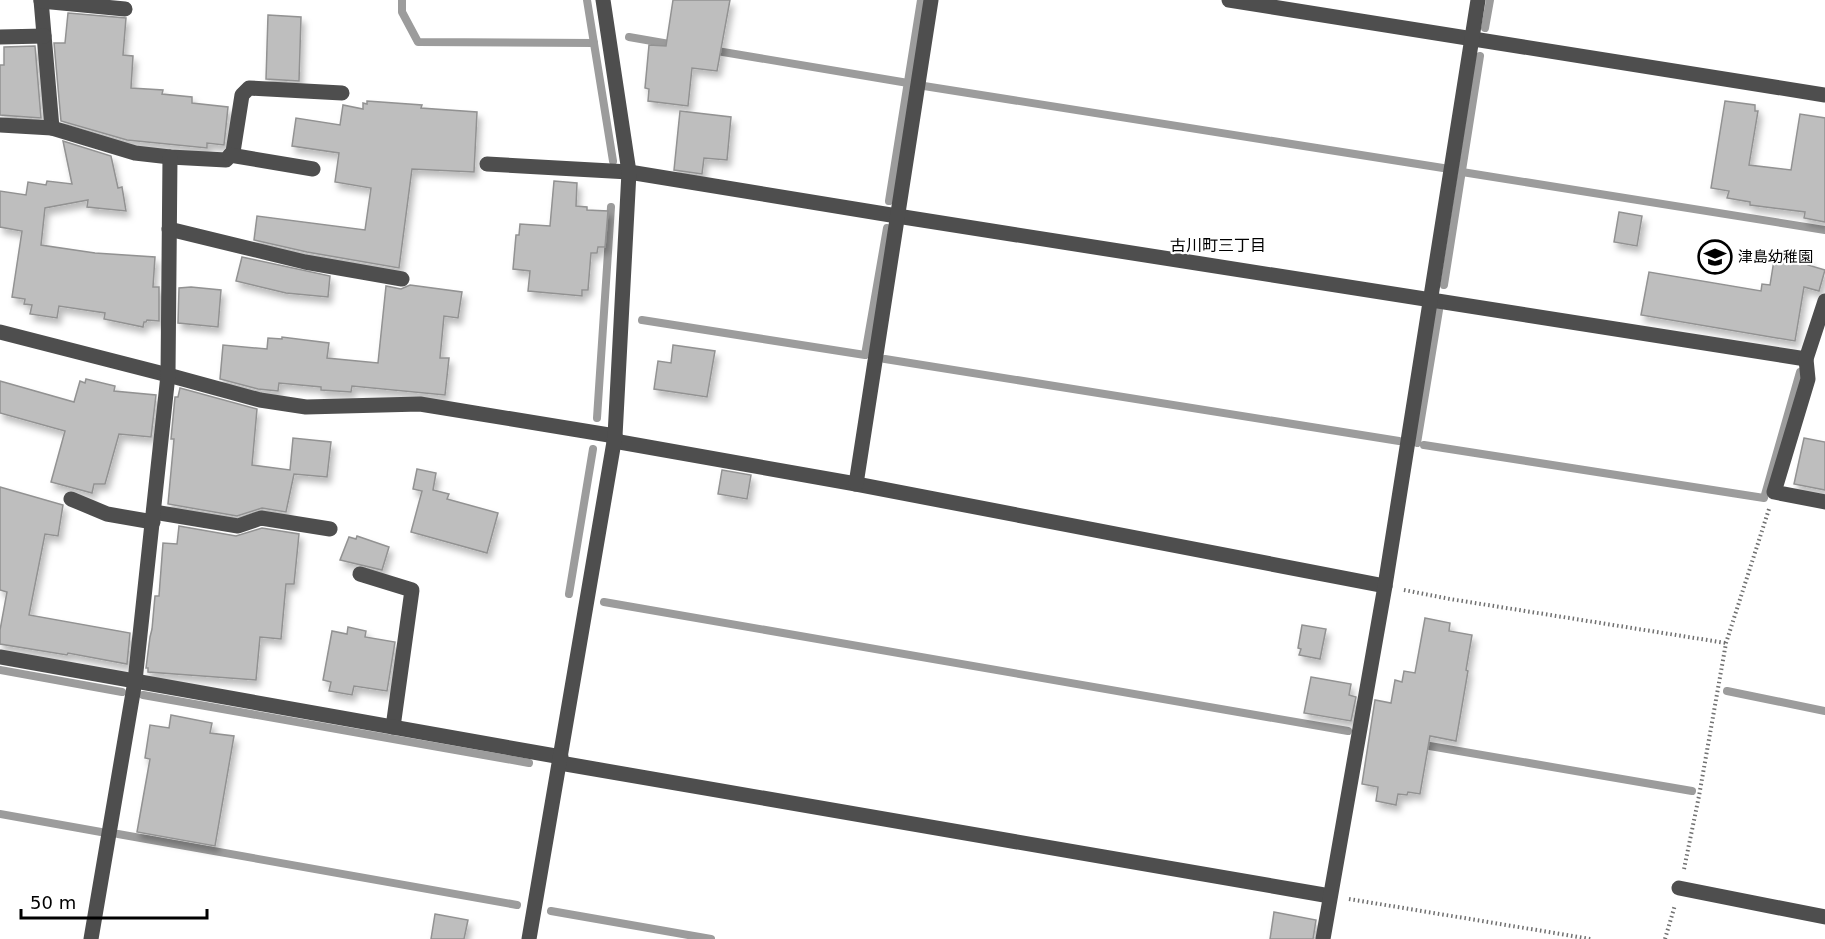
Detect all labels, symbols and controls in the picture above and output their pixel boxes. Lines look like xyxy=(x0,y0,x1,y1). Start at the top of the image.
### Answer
district label: 古川町三丁目 xyxy=(1170,236,1266,255)
school or university icon: 津島幼稚園 xyxy=(1697,239,1733,275)
place label: 津島幼稚園 xyxy=(1738,248,1813,266)
scale bar xyxy=(21,882,207,920)
text: 50 m xyxy=(30,892,76,913)

